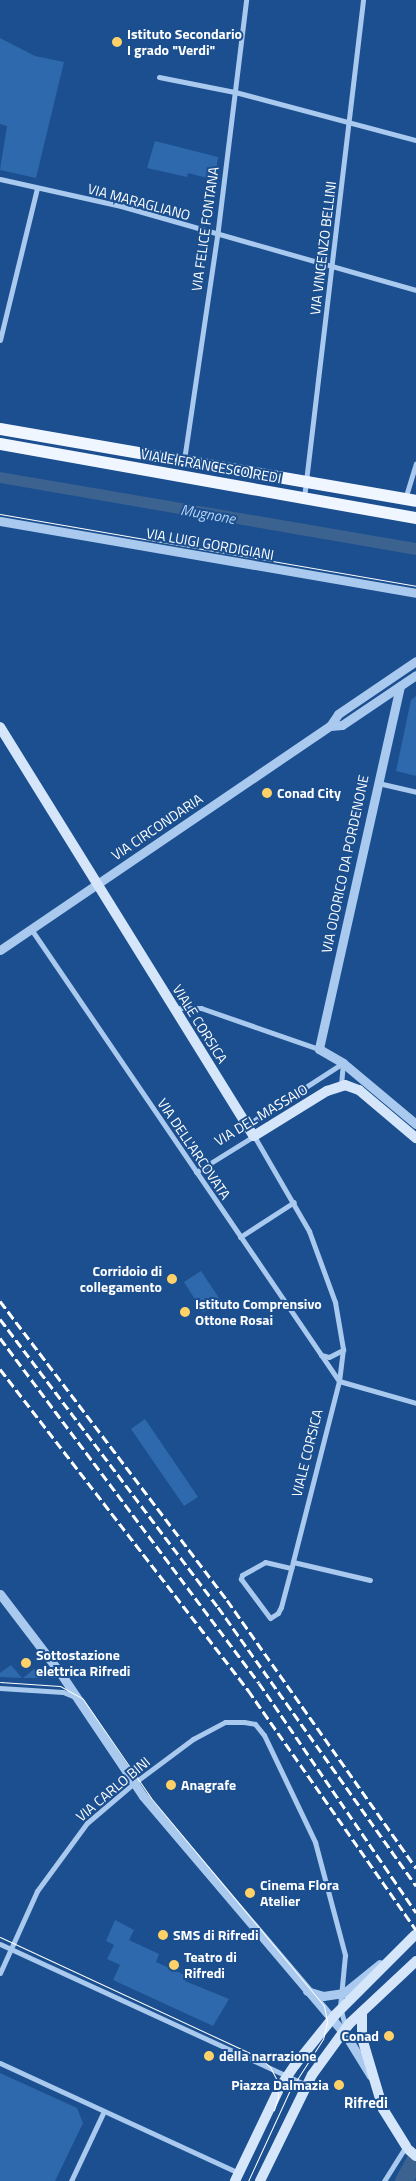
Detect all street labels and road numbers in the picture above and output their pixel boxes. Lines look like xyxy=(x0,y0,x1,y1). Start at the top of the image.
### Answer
street label: VIA FELICE FONTANA xyxy=(188,166,222,292)
street label: VIA MARAGLIANO xyxy=(86,180,192,224)
street label: VIA VINCENZO BELLINI xyxy=(306,180,340,316)
street label: VIALE FRANCESCO REDI xyxy=(139,445,283,487)
street label: VIA LUIGI GORDIGIANI xyxy=(145,524,275,564)
street label: VIA ODORICO DA PORDENONE xyxy=(318,773,372,955)
street label: VIA CIRCONDARIA xyxy=(108,790,206,864)
street label: VIALE CORSICA xyxy=(169,981,231,1067)
street label: VIA DEL MASSAIO xyxy=(211,1081,311,1149)
street label: VIA DELL'ARCOVATA xyxy=(154,1095,234,1203)
street label: VIALE CORSICA xyxy=(288,1407,326,1499)
street label: VIA CARLO BINI xyxy=(73,1753,153,1825)

